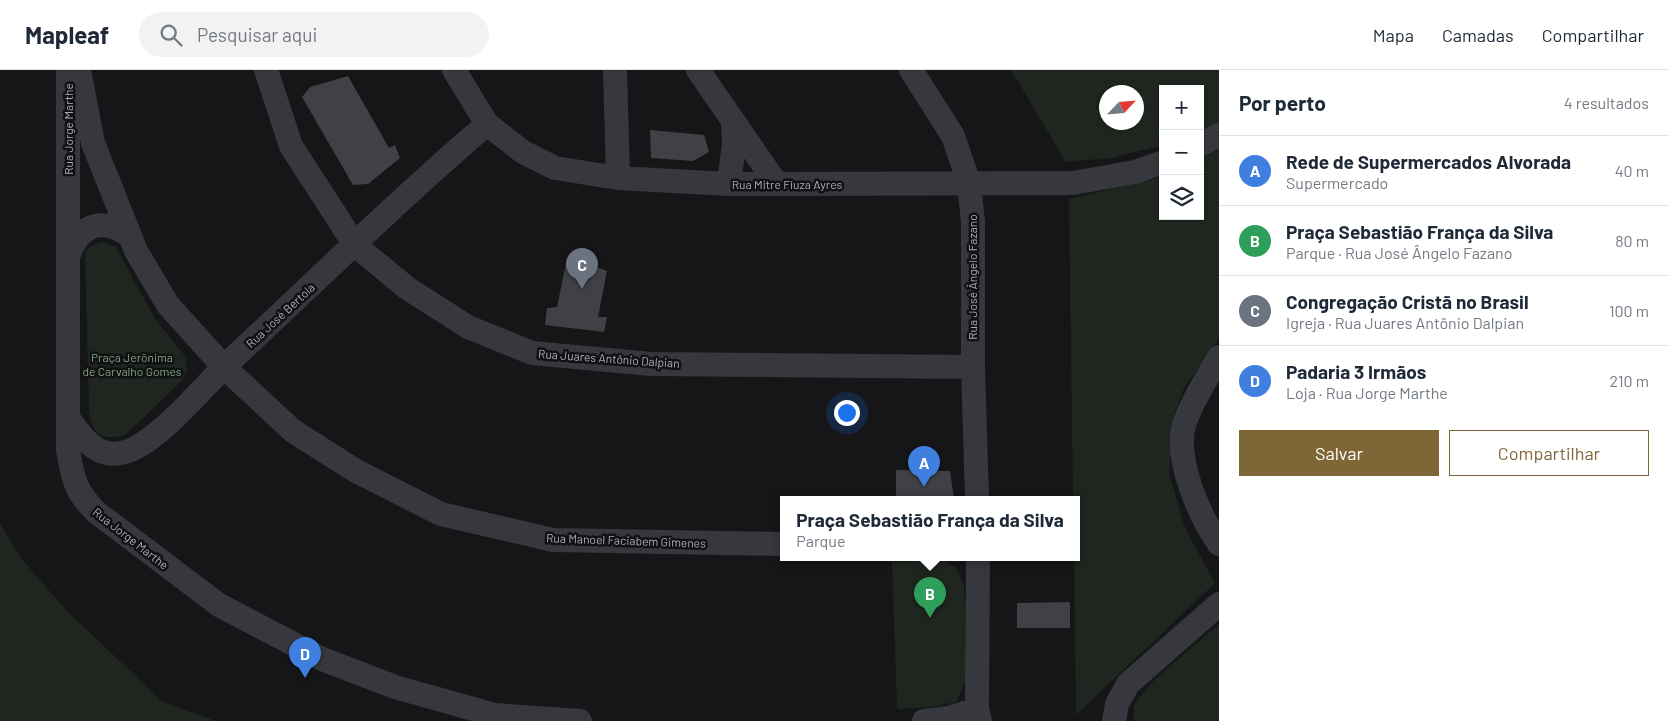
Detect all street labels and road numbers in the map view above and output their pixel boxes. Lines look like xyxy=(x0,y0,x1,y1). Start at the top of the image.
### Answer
street label: Rua Jorge Marthe xyxy=(61,83,75,175)
street label: Rua Mitre Fiuza Ayres xyxy=(732,177,842,191)
street label: Rua José Ângelo Fazano xyxy=(965,214,979,340)
street label: Rua José Bertola xyxy=(243,280,317,350)
street label: Rua Juares Antônio Dalpian xyxy=(538,346,680,370)
street label: Rua Jorge Marthe xyxy=(91,504,171,572)
street label: Rua Manoel Faciabem Gimenes xyxy=(546,530,706,550)

